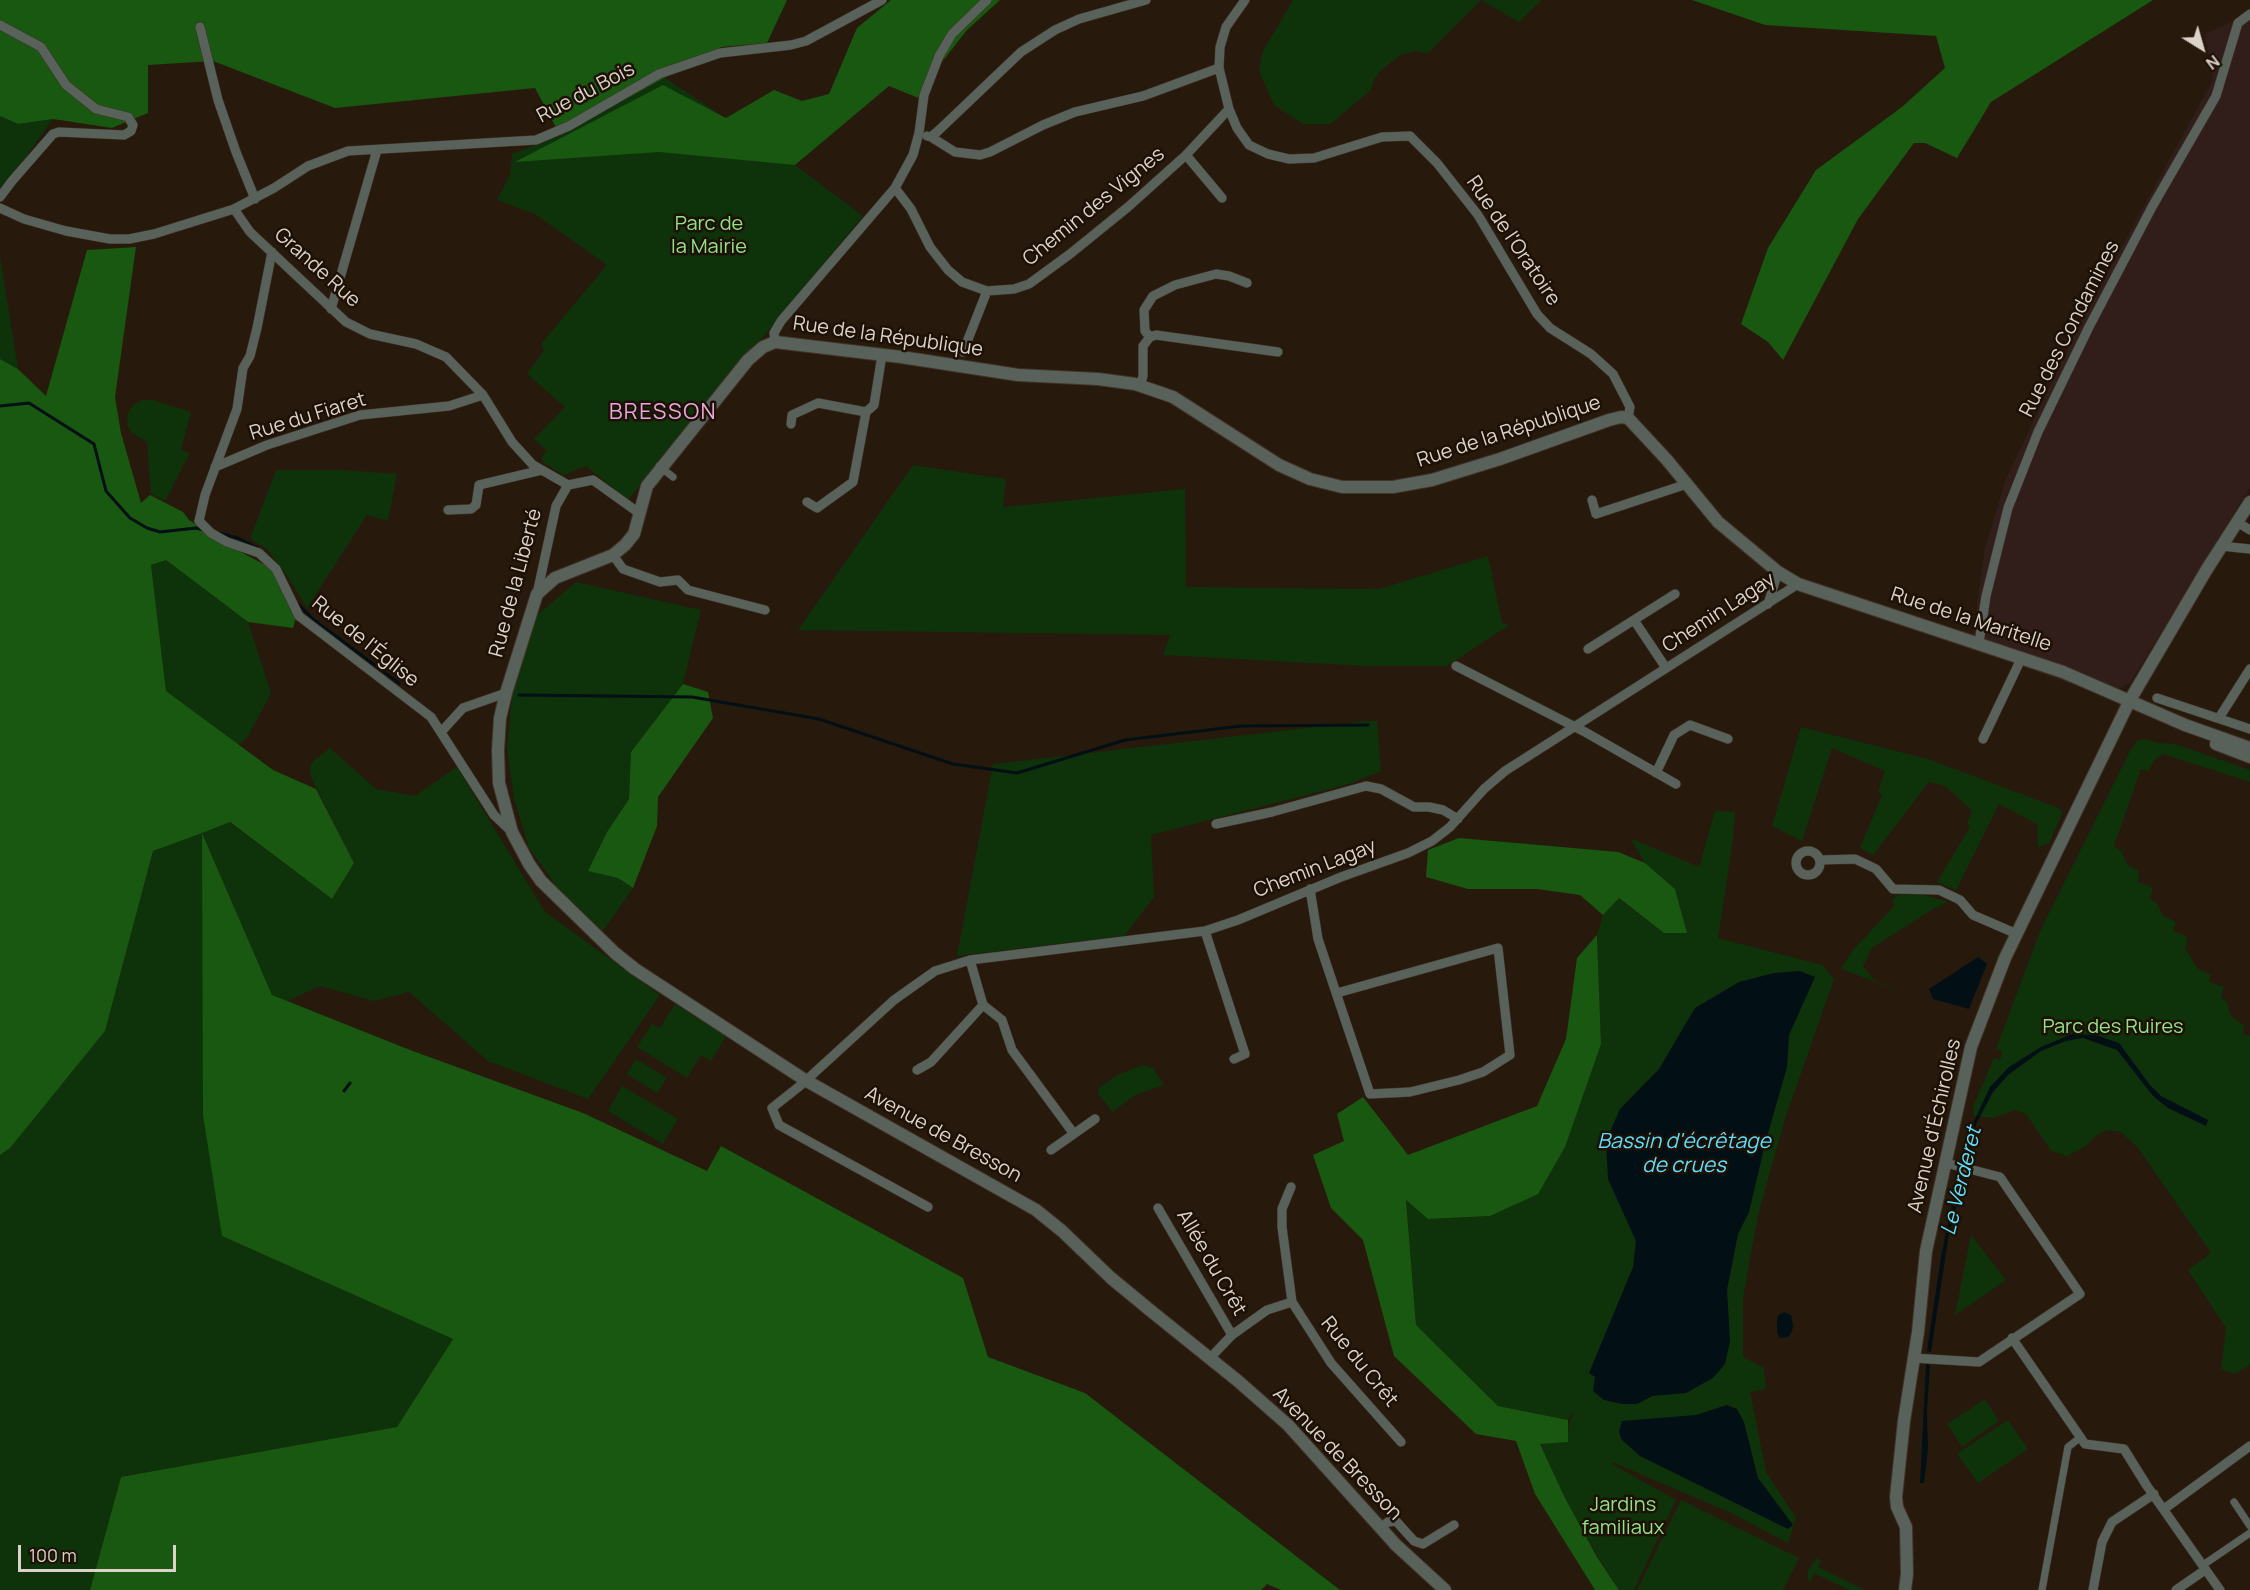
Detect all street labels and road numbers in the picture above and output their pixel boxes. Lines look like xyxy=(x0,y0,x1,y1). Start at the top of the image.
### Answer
street label: Rue du Bois xyxy=(533,57,639,129)
street label: Chemin des Vignes xyxy=(1018,143,1170,271)
street label: Rue de l'Oratoire xyxy=(1461,172,1565,310)
street label: Grande Rue xyxy=(269,223,365,313)
street label: Rue des Condamines xyxy=(2015,237,2125,421)
street label: Rue de la République xyxy=(791,312,985,362)
street label: Rue du Fiaret xyxy=(247,388,369,446)
street label: Rue de la République xyxy=(1414,391,1604,473)
street label: Rue de la Liberté xyxy=(485,506,547,660)
street label: Chemin Lagay xyxy=(1658,568,1780,658)
street label: Rue de la Maritelle xyxy=(1888,583,2054,657)
street label: Rue de l'Église xyxy=(307,592,423,692)
street label: Chemin Lagay xyxy=(1250,835,1380,903)
street label: Avenue d'Échirolles xyxy=(1903,1037,1967,1215)
street label: Avenue de Bresson xyxy=(860,1082,1026,1188)
street label: Allée du Crêt xyxy=(1171,1206,1251,1320)
street label: Rue du Crêt xyxy=(1315,1312,1403,1412)
street label: Avenue de Bresson xyxy=(1267,1382,1407,1526)

